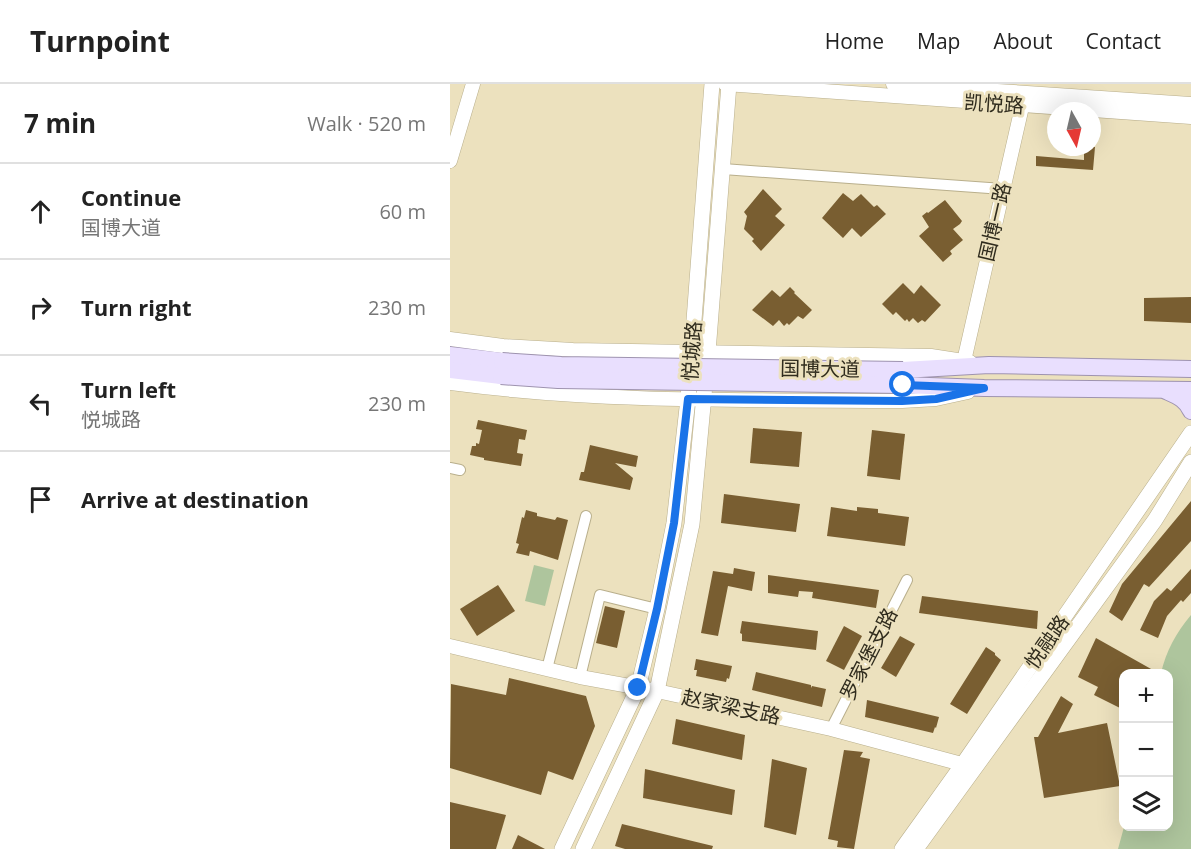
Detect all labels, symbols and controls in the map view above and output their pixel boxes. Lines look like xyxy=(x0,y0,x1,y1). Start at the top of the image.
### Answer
text: Turnpoint xyxy=(30,22,170,60)
text: Home xyxy=(825,27,884,55)
text: Map xyxy=(917,27,960,55)
text: About xyxy=(993,27,1053,55)
text: Contact xyxy=(1086,27,1161,55)
street label: 凯悦路 xyxy=(963,88,1025,119)
north arrow xyxy=(1047,102,1101,156)
text: 7 min xyxy=(24,105,96,141)
text: Walk · 520 m xyxy=(307,110,426,137)
street label: 国博一路 xyxy=(972,180,1017,264)
text: Continue xyxy=(81,182,181,212)
icon: ahead xyxy=(24,195,57,228)
text: 60 m xyxy=(379,198,426,225)
text: 国博大道 xyxy=(81,214,161,241)
icon: right xyxy=(24,291,57,324)
text: Turn right xyxy=(81,292,192,322)
text: 230 m xyxy=(368,294,426,321)
street label: 悦城路 xyxy=(676,320,707,382)
street label: 国博大道 xyxy=(780,354,860,383)
route start xyxy=(889,371,915,397)
text: Turn left xyxy=(81,374,176,404)
icon: left xyxy=(24,387,57,420)
text: 230 m xyxy=(368,390,426,417)
text: 悦城路 xyxy=(81,406,141,433)
icon: arrive xyxy=(24,483,57,516)
text: Arrive at destination xyxy=(81,484,309,514)
street label: 罗家堡支路 xyxy=(834,603,903,704)
street label: 悦融路 xyxy=(1018,609,1075,674)
map controls xyxy=(1119,669,1173,831)
button: + xyxy=(1119,669,1173,723)
route end xyxy=(624,674,650,700)
street label: 赵家梁支路 xyxy=(679,683,783,730)
button: − xyxy=(1119,723,1173,777)
button: layers xyxy=(1119,777,1173,831)

